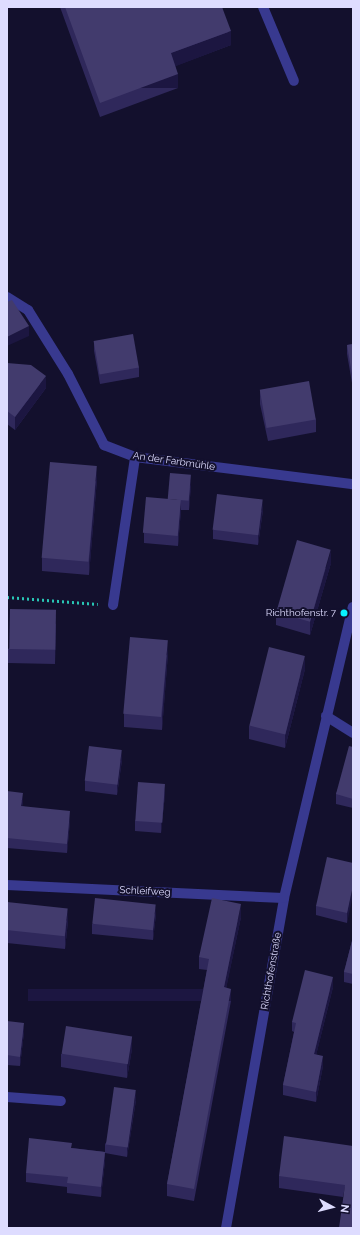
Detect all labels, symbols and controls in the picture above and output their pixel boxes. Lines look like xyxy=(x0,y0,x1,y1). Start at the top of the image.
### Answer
street label: An der Farbmühle xyxy=(132,449,216,473)
place label: Richthofenstr. 7 xyxy=(266,607,336,619)
marker: Richthofenstr. 7 xyxy=(339,608,349,618)
street label: Schleifweg xyxy=(119,884,171,898)
street label: Richthofenstraße xyxy=(258,931,284,1011)
north arrow xyxy=(312,1187,352,1227)
text: N xyxy=(337,1204,351,1213)

